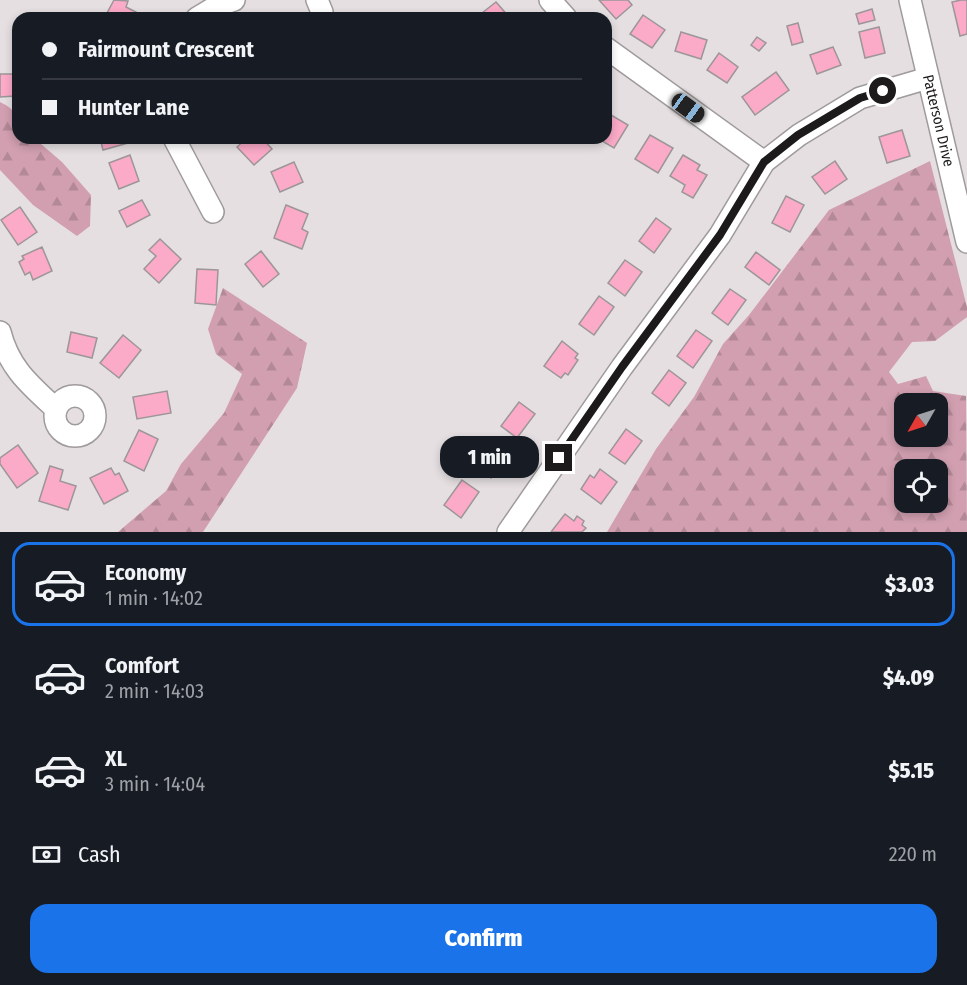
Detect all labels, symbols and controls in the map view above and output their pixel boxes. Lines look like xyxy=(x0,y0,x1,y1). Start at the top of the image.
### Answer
text: Fairmount Crescent xyxy=(78,36,254,63)
street label: Patterson Drive xyxy=(919,73,958,169)
route start xyxy=(869,77,896,104)
car xyxy=(668,90,708,126)
text: Hunter Lane xyxy=(78,94,189,121)
north arrow xyxy=(894,393,948,447)
map controls xyxy=(894,393,948,513)
callout: 1 min xyxy=(439,437,538,479)
route end xyxy=(545,444,572,471)
text: 1 min xyxy=(468,445,511,469)
button: locate xyxy=(894,459,948,513)
icon: car xyxy=(33,557,87,611)
text: Economy xyxy=(105,559,186,586)
text: $3.03 xyxy=(885,571,934,598)
text: 1 min · 14:02 xyxy=(105,586,203,610)
icon: car xyxy=(33,650,87,704)
text: Comfort xyxy=(105,652,179,679)
text: $4.09 xyxy=(883,664,934,691)
text: 2 min · 14:03 xyxy=(105,679,204,703)
icon: car xyxy=(33,743,87,797)
text: XL xyxy=(105,745,127,772)
text: $5.15 xyxy=(888,757,934,784)
text: 3 min · 14:04 xyxy=(105,772,205,796)
icon: cash xyxy=(30,838,63,871)
text: Cash xyxy=(78,841,121,868)
text: 220 m xyxy=(889,842,937,866)
button: Confirm xyxy=(30,904,937,973)

